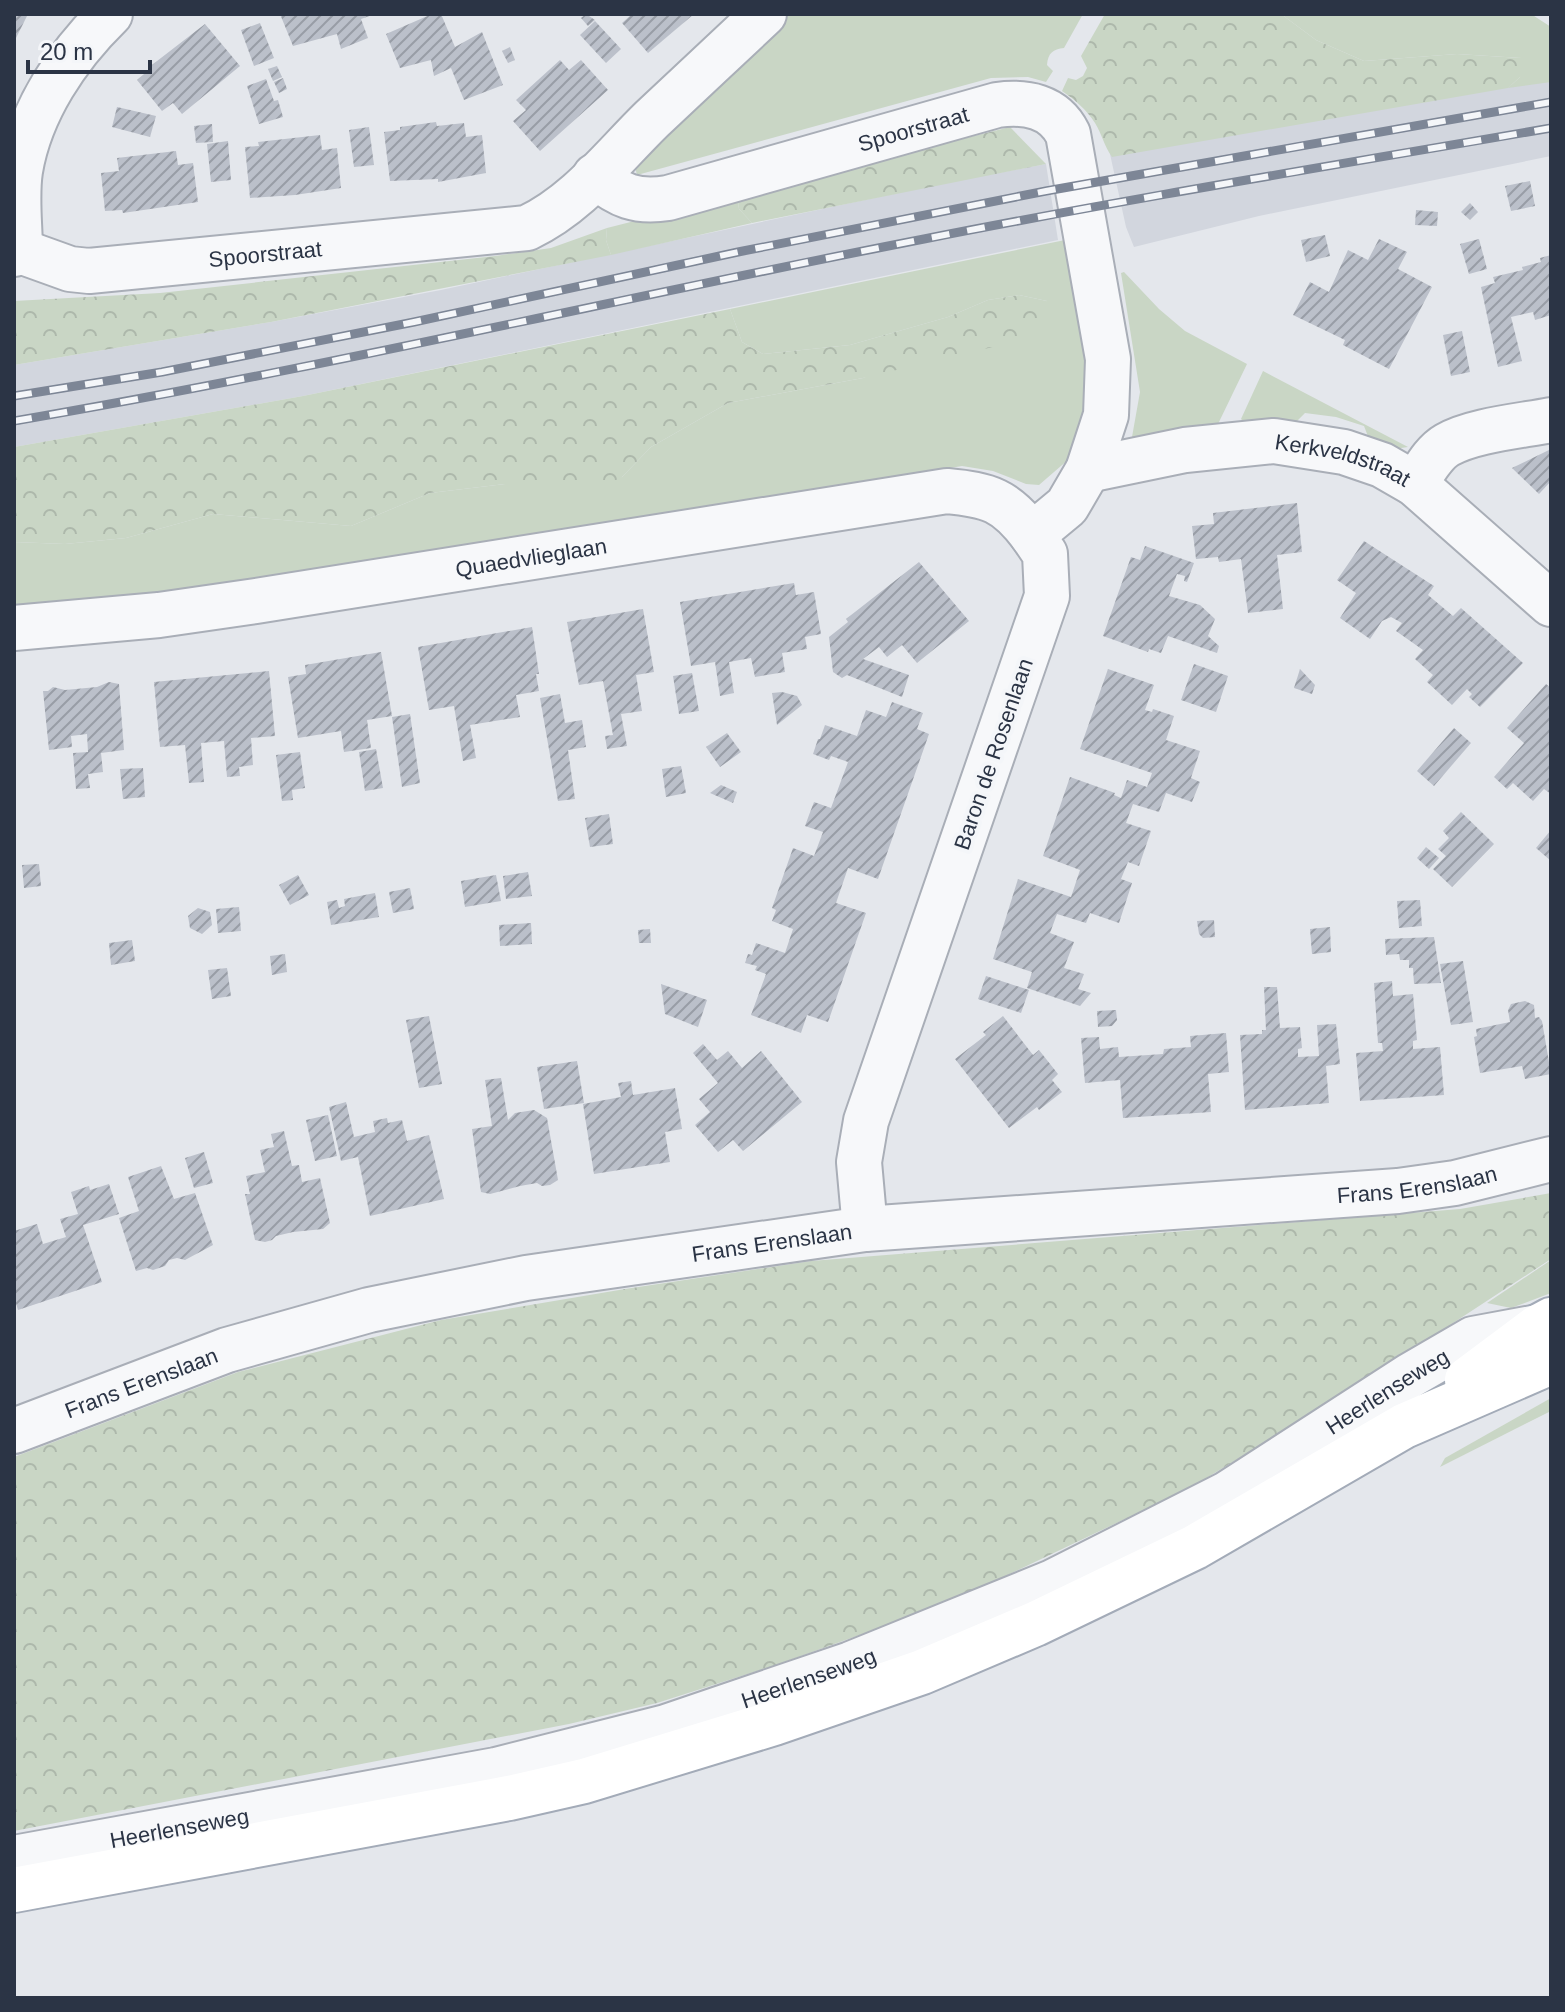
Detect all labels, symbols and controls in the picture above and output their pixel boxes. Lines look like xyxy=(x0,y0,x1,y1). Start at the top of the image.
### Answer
scale bar xyxy=(28,24,150,74)
text: 20 m xyxy=(40,38,93,65)
street label: Spoorstraat xyxy=(855,102,971,157)
street label: Spoorstraat xyxy=(207,236,323,272)
street label: Kerkveldstraat xyxy=(1273,429,1415,492)
street label: Quaedvlieglaan xyxy=(453,533,609,582)
street label: Baron de Rosenlaan xyxy=(949,655,1038,853)
street label: Frans Erenslaan xyxy=(1336,1161,1500,1208)
street label: Frans Erenslaan xyxy=(690,1219,854,1267)
street label: Frans Erenslaan xyxy=(61,1343,221,1424)
street label: Heerlenseweg xyxy=(1321,1344,1453,1440)
street label: Heerlenseweg xyxy=(738,1643,880,1713)
street label: Heerlenseweg xyxy=(108,1803,251,1853)

